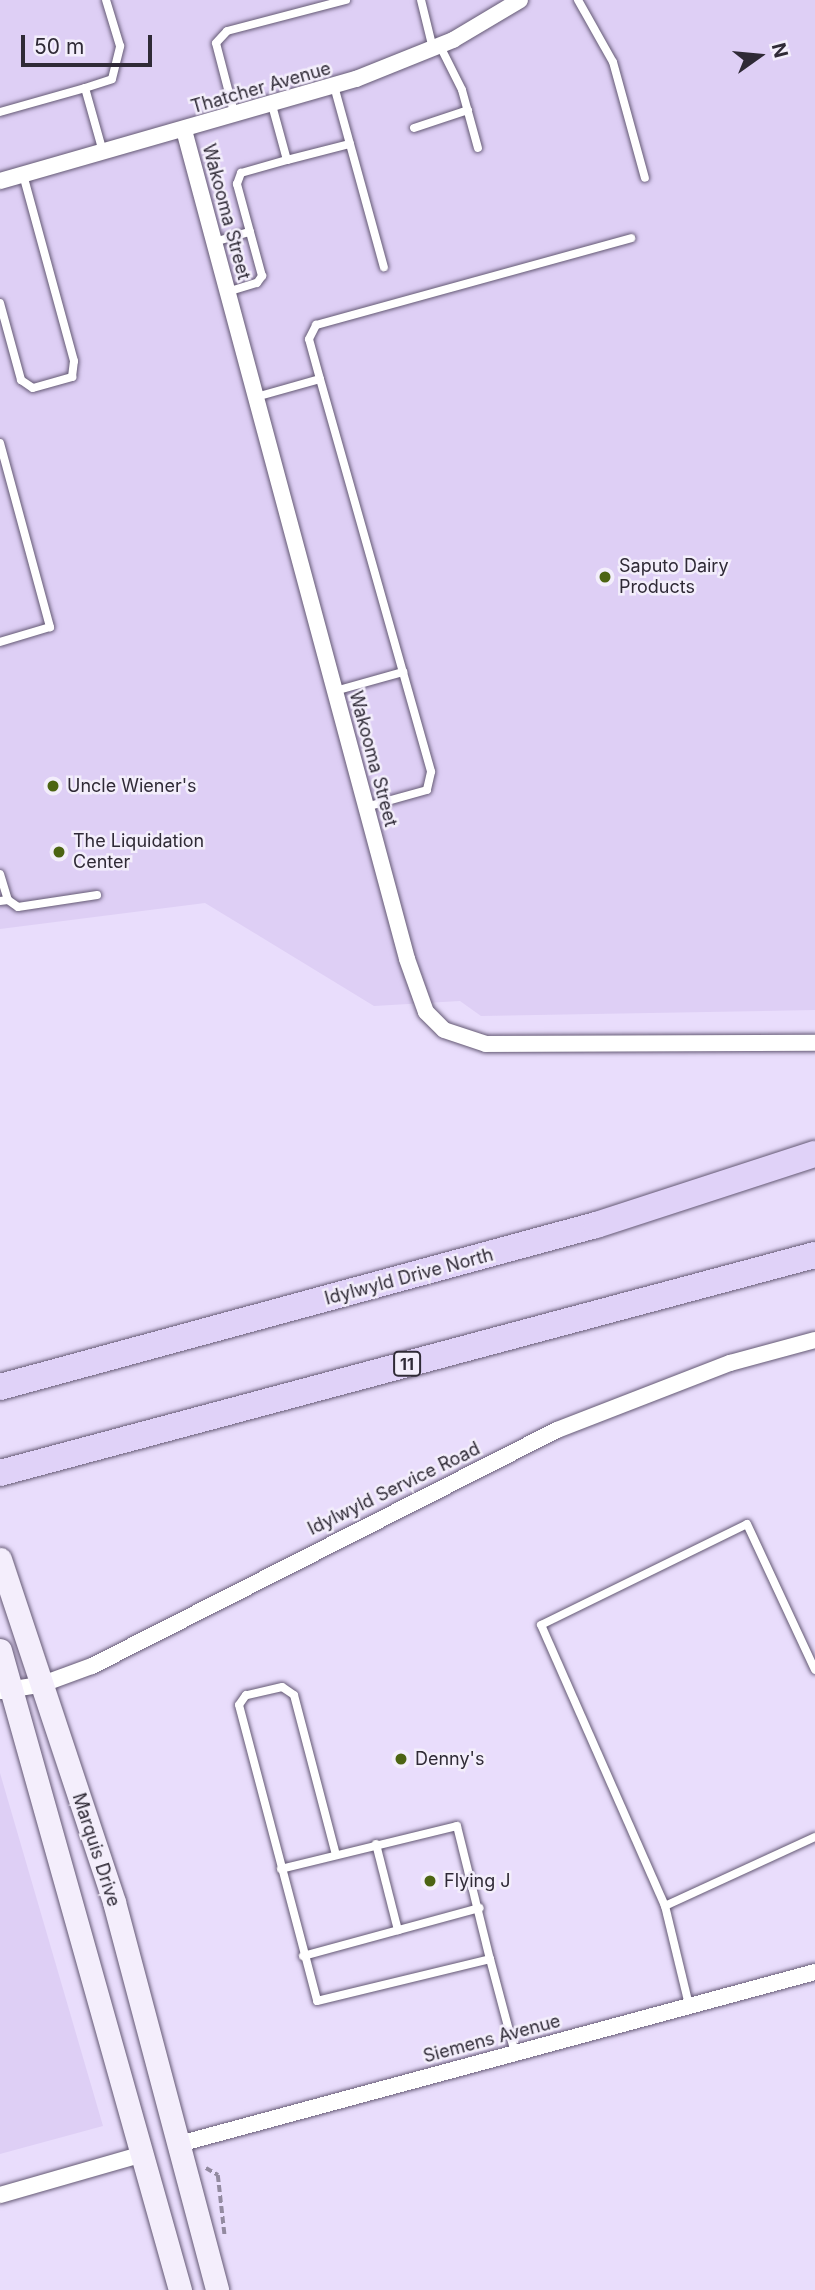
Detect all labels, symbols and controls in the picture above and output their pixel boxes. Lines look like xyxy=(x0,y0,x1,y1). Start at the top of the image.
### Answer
scale bar xyxy=(24,21,156,65)
north arrow xyxy=(724,21,794,91)
text: 50 m xyxy=(34,34,84,59)
text: N xyxy=(767,40,793,60)
street label: Thatcher Avenue xyxy=(189,58,333,118)
street label: Wakooma Street xyxy=(197,142,255,282)
place label: Saputo Dairy Products xyxy=(619,556,729,598)
marker: Saputo Dairy Products xyxy=(597,569,613,585)
street label: Wakooma Street xyxy=(344,689,402,829)
place label: Uncle Wiener's xyxy=(67,775,197,797)
marker: Uncle Wiener's xyxy=(45,778,61,794)
place label: The Liquidation Center xyxy=(73,831,204,874)
marker: The Liquidation Center xyxy=(51,844,67,860)
street label: Idylwyld Drive North xyxy=(322,1244,496,1310)
road number: 11 xyxy=(393,1352,421,1376)
street label: Idylwyld Service Road xyxy=(304,1438,484,1540)
place label: Denny's xyxy=(415,1748,485,1770)
marker: Denny's xyxy=(393,1751,409,1767)
street label: Marquis Drive xyxy=(67,1791,125,1909)
place label: Flying J xyxy=(444,1870,511,1892)
marker: Flying J xyxy=(422,1873,438,1889)
street label: Siemens Avenue xyxy=(421,2010,563,2068)

